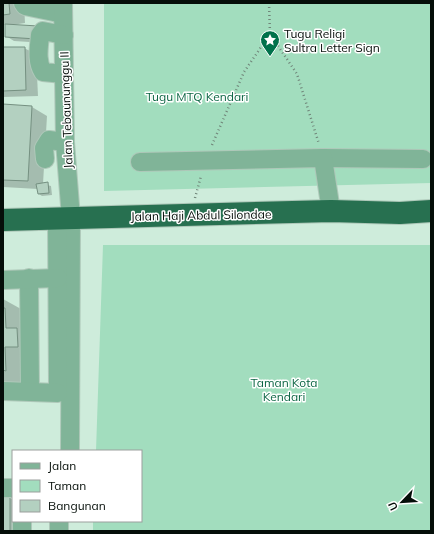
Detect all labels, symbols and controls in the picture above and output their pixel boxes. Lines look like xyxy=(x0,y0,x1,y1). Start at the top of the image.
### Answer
place label: Tugu Religi Sultra Letter Sign xyxy=(284,26,380,55)
place icon: Tugu Religi Sultra Letter Sign xyxy=(259,29,281,57)
street label: Jalan Tebaununggu II xyxy=(56,51,76,169)
park label: Tugu MTQ Kendari xyxy=(146,89,248,104)
street label: Jalan Haji Abdul Silondae xyxy=(131,206,271,224)
park label: Taman Kota Kendari xyxy=(250,375,318,404)
legend xyxy=(12,450,142,522)
text: Jalan xyxy=(48,458,76,473)
text: Taman xyxy=(48,478,86,493)
north arrow xyxy=(382,482,422,522)
text: Bangunan xyxy=(48,498,106,513)
text: U xyxy=(385,500,401,513)

